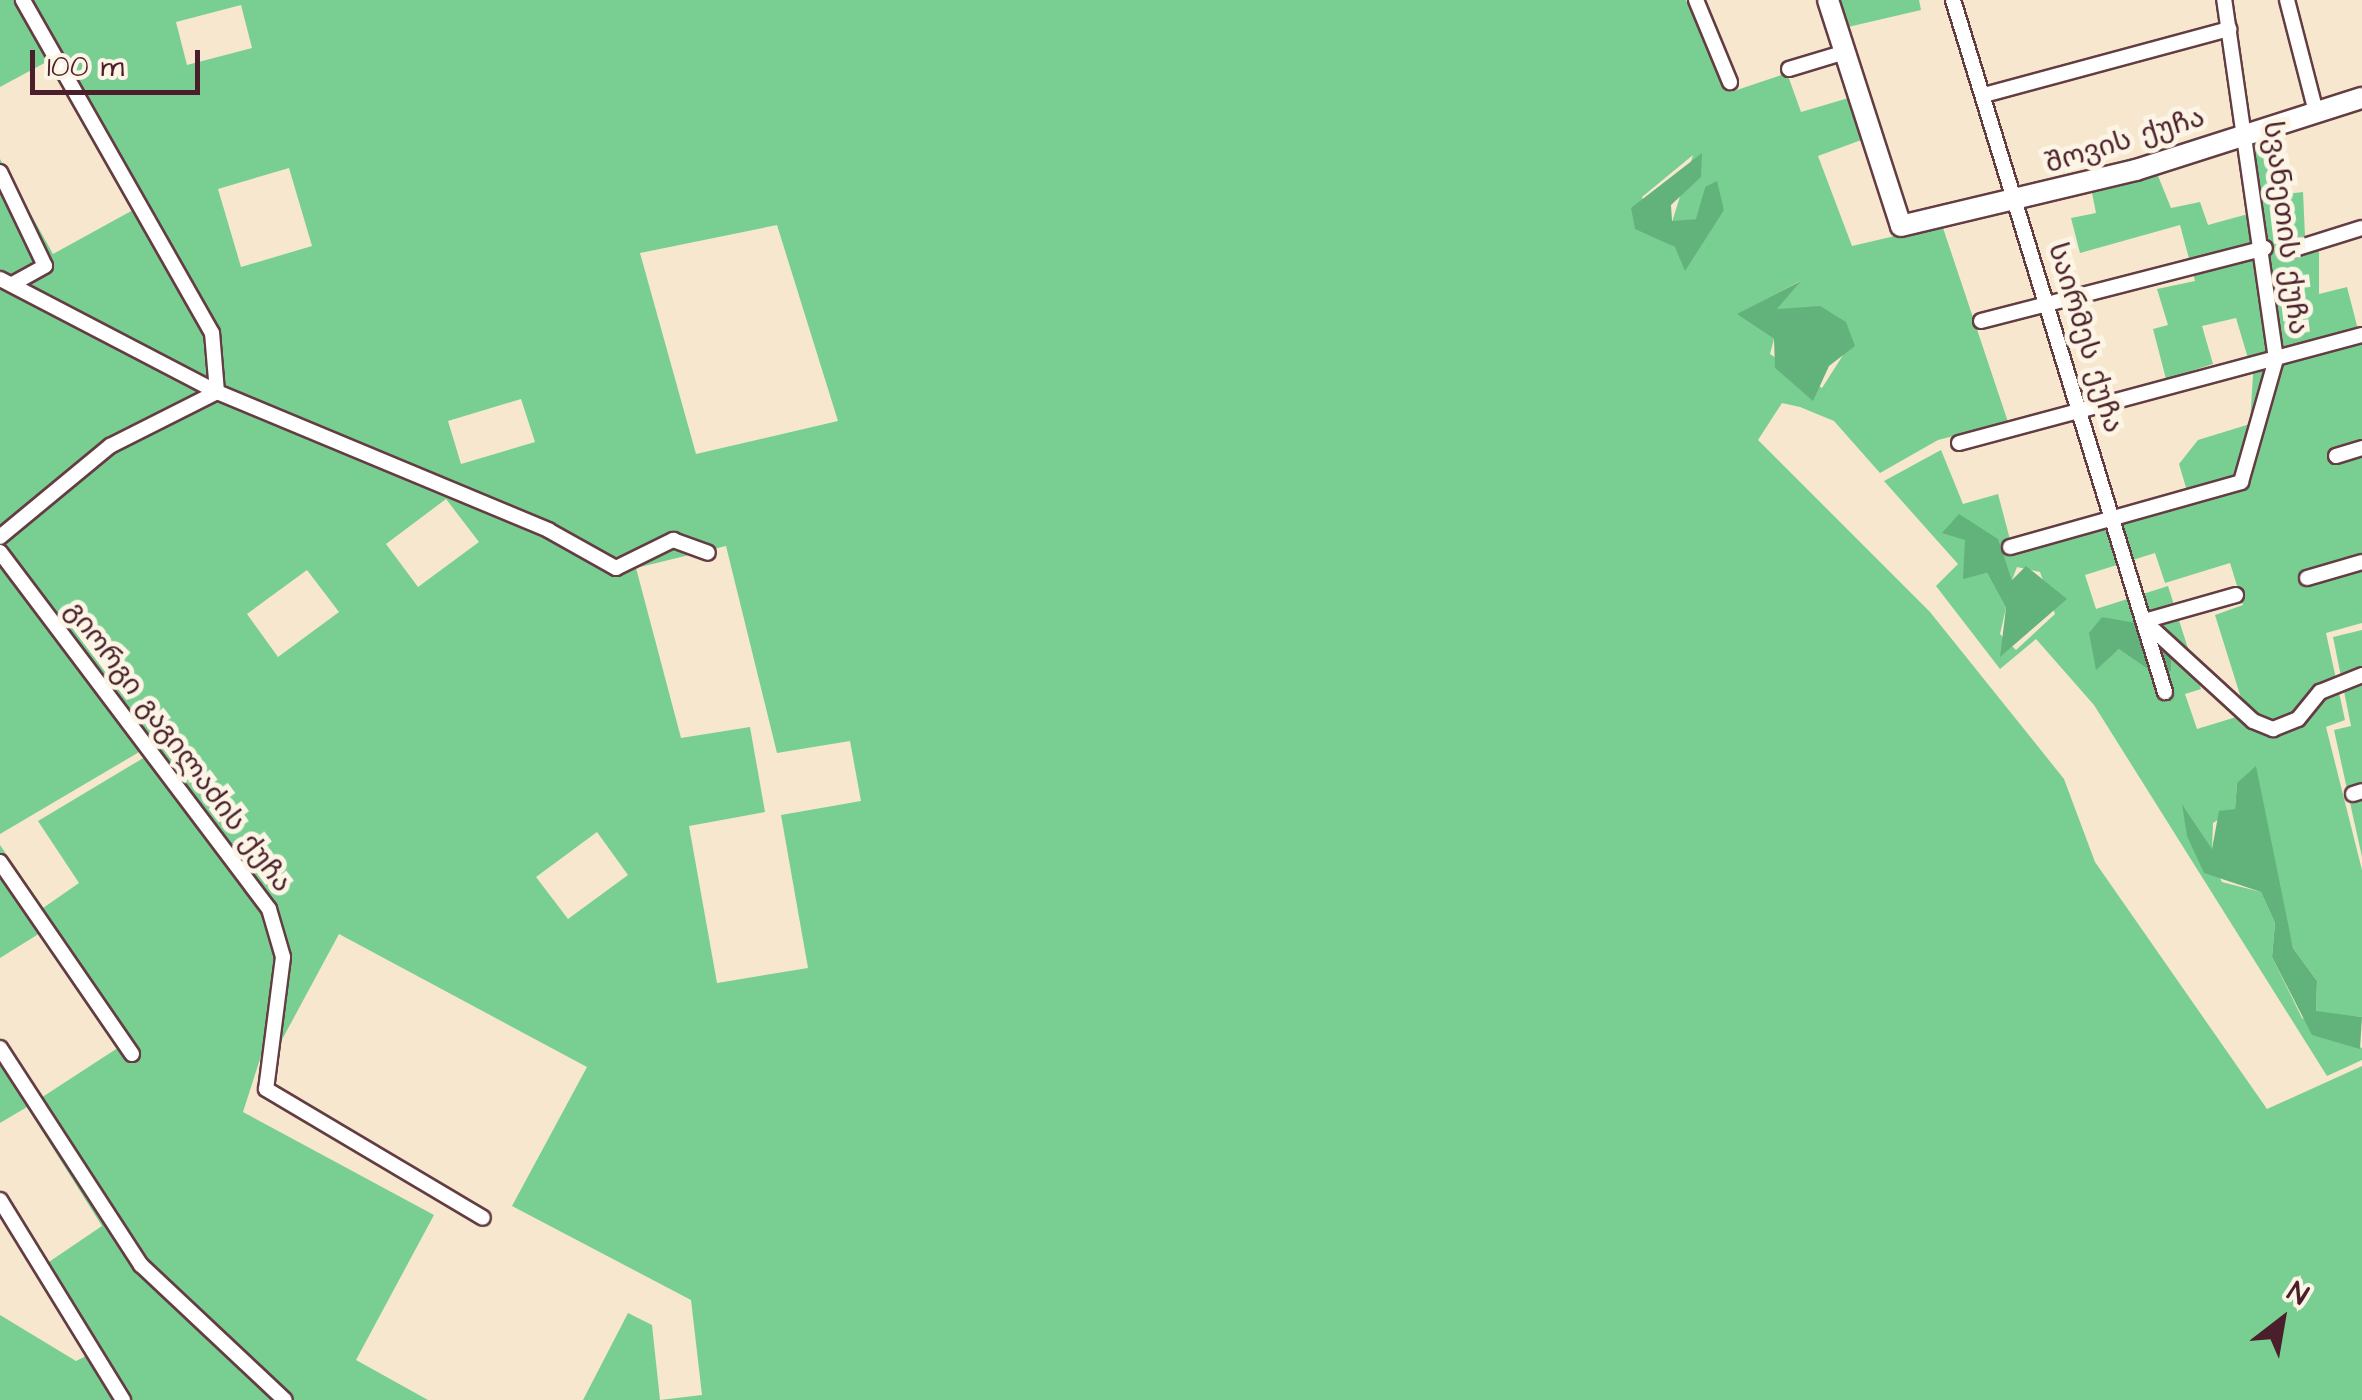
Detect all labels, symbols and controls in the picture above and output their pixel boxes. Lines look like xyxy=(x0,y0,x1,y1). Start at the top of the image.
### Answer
scale bar xyxy=(35,30,205,92)
text: 100 m xyxy=(47,46,124,88)
street label: შოვის ქუჩა xyxy=(2041,101,2209,181)
street label: სვანეთის ქუჩა xyxy=(2255,119,2315,337)
street label: საირმეს ქუჩა xyxy=(2040,239,2130,437)
street label: გიორგი გაგილაძის ქუჩა xyxy=(57,595,299,899)
north arrow xyxy=(2232,1270,2332,1370)
text: N xyxy=(2280,1273,2315,1315)

